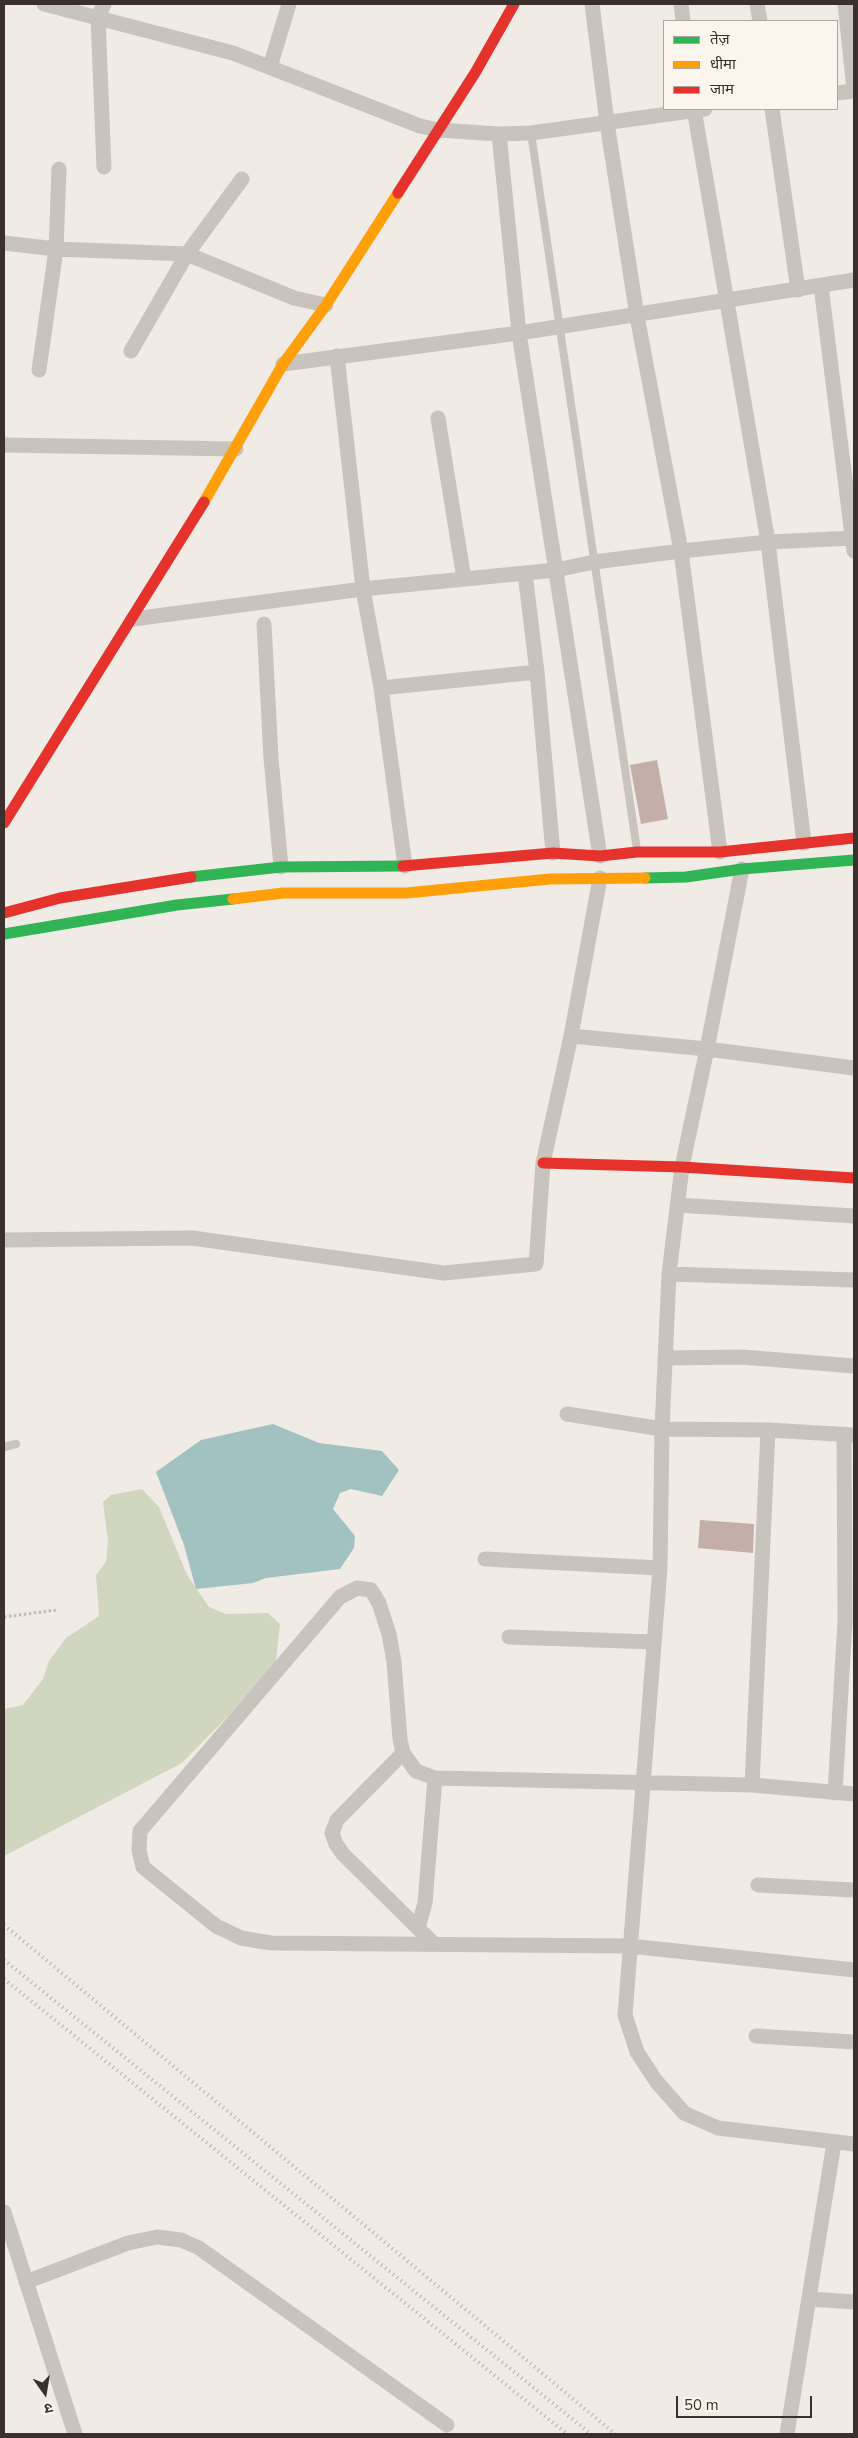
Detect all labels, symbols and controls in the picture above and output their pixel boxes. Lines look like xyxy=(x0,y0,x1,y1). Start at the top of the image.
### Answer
legend xyxy=(663,20,838,110)
text: तेज़ xyxy=(710,29,730,49)
text: धीमा xyxy=(710,54,736,74)
text: जाम xyxy=(710,79,734,99)
north arrow xyxy=(20,2368,70,2418)
scale bar xyxy=(678,2386,814,2418)
text: 50 m xyxy=(684,2395,719,2415)
text: उ xyxy=(42,2398,55,2418)

